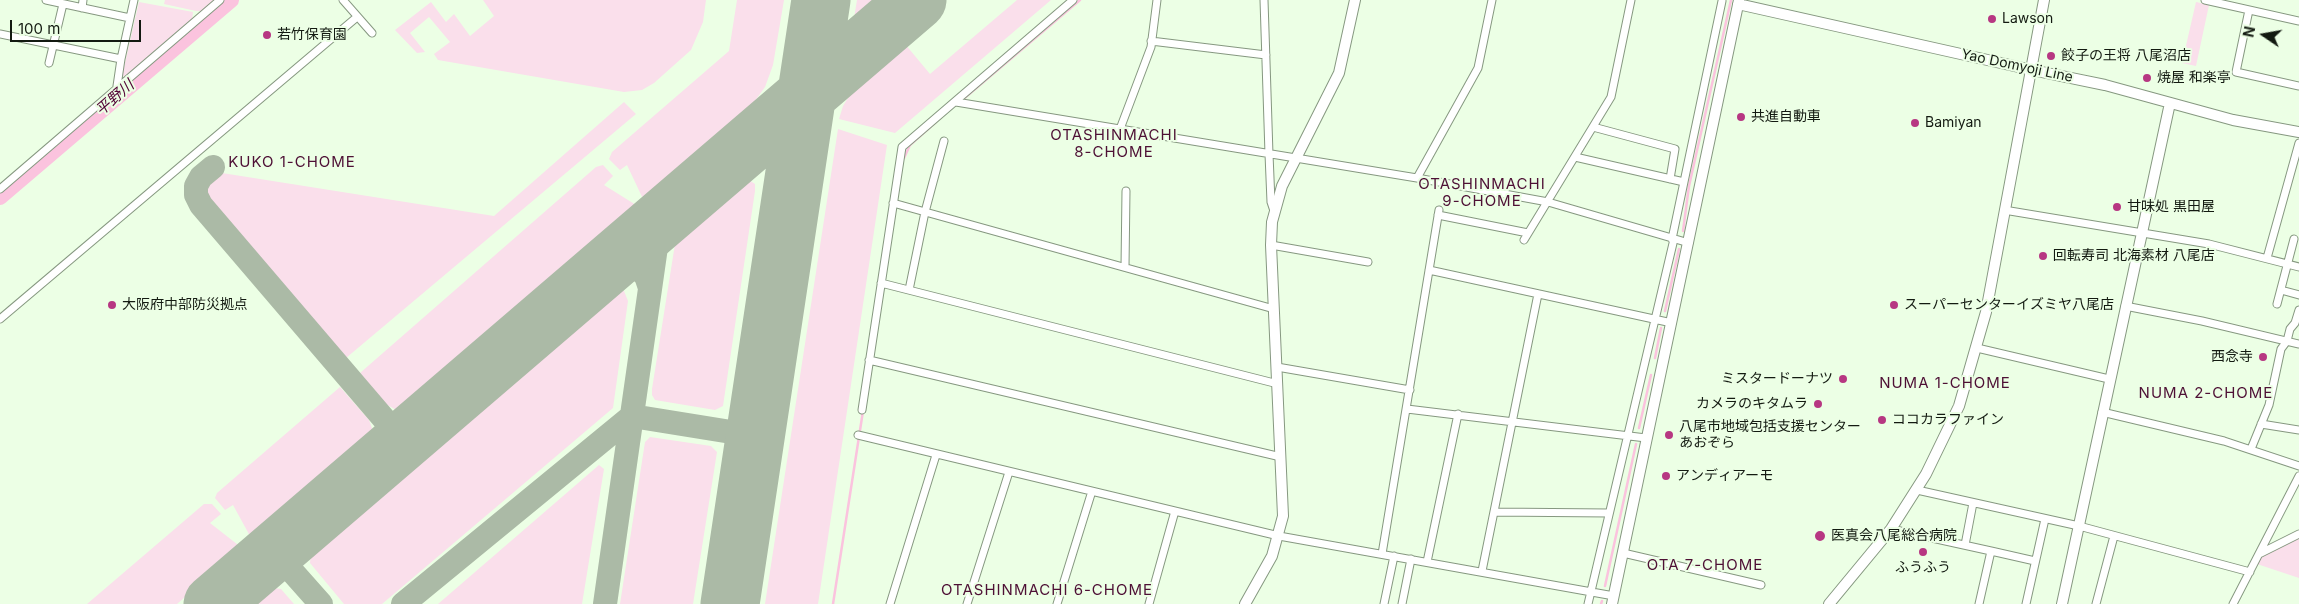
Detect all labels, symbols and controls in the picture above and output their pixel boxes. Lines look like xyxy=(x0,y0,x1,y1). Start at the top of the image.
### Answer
scale bar xyxy=(12,10,144,42)
north arrow xyxy=(2239,10,2289,60)
place label: Lawson xyxy=(2002,11,2053,27)
marker: Lawson xyxy=(1986,13,1998,25)
text: 100 m xyxy=(18,19,60,38)
text: N xyxy=(2239,25,2258,39)
place label: 若竹保育園 xyxy=(277,27,347,43)
marker: 若竹保育園 xyxy=(261,29,273,41)
street label: Yao Domyoji Line xyxy=(1960,46,2074,86)
place label: 餃子の王将 八尾沼店 xyxy=(2061,48,2191,64)
marker: 餃子の王将 八尾沼店 xyxy=(2045,50,2057,62)
place label: 焼屋 和楽亭 xyxy=(2157,70,2231,86)
marker: 焼屋 和楽亭 xyxy=(2141,72,2153,84)
water label: 平野川 xyxy=(92,76,138,120)
place label: 共進自動車 xyxy=(1751,109,1821,125)
marker: 共進自動車 xyxy=(1735,111,1747,123)
place label: Bamiyan xyxy=(1925,115,1982,131)
marker: Bamiyan xyxy=(1909,117,1921,129)
district label: OTASHINMACHI 8-CHOME xyxy=(1049,126,1179,161)
district label: KUKO 1-CHOME xyxy=(227,153,357,171)
district label: OTASHINMACHI 9-CHOME xyxy=(1417,175,1547,210)
place label: 甘味処 黒田屋 xyxy=(2127,199,2215,215)
marker: 甘味処 黒田屋 xyxy=(2111,201,2123,213)
place label: 回転寿司 北海素材 八尾店 xyxy=(2053,248,2215,264)
marker: 回転寿司 北海素材 八尾店 xyxy=(2037,250,2049,262)
place label: 大阪府中部防災拠点 xyxy=(122,297,248,313)
place label: スーパーセンターイズミヤ八尾店 xyxy=(1904,297,2114,313)
marker: 大阪府中部防災拠点 xyxy=(106,299,118,311)
marker: スーパーセンターイズミヤ八尾店 xyxy=(1888,299,1900,311)
place label: 西念寺 xyxy=(2211,349,2253,365)
marker: 西念寺 xyxy=(2257,351,2269,363)
place label: ミスタードーナツ xyxy=(1721,371,1833,387)
marker: ミスタードーナツ xyxy=(1837,373,1849,385)
district label: NUMA 1-CHOME xyxy=(1878,374,2012,392)
district label: NUMA 2-CHOME xyxy=(2137,384,2275,402)
place label: カメラのキタムラ xyxy=(1696,396,1808,412)
marker: カメラのキタムラ xyxy=(1812,398,1824,410)
place label: ココカラファイン xyxy=(1892,412,2004,428)
marker: ココカラファイン xyxy=(1876,414,1888,426)
place label: 八尾市地域包括支援センター あおぞら xyxy=(1679,419,1861,452)
marker: 八尾市地域包括支援センター あおぞら xyxy=(1663,429,1675,441)
place label: アンディアーモ xyxy=(1676,468,1773,484)
marker: アンディアーモ xyxy=(1660,470,1672,482)
place label: 医真会八尾総合病院 xyxy=(1831,528,1957,544)
marker: 医真会八尾総合病院 xyxy=(1813,529,1827,543)
marker: ふうふう xyxy=(1917,546,1929,558)
district label: OTA 7-CHOME xyxy=(1645,556,1765,574)
place label: ふうふう xyxy=(1895,560,1951,576)
district label: OTASHINMACHI 6-CHOME xyxy=(939,581,1155,599)

